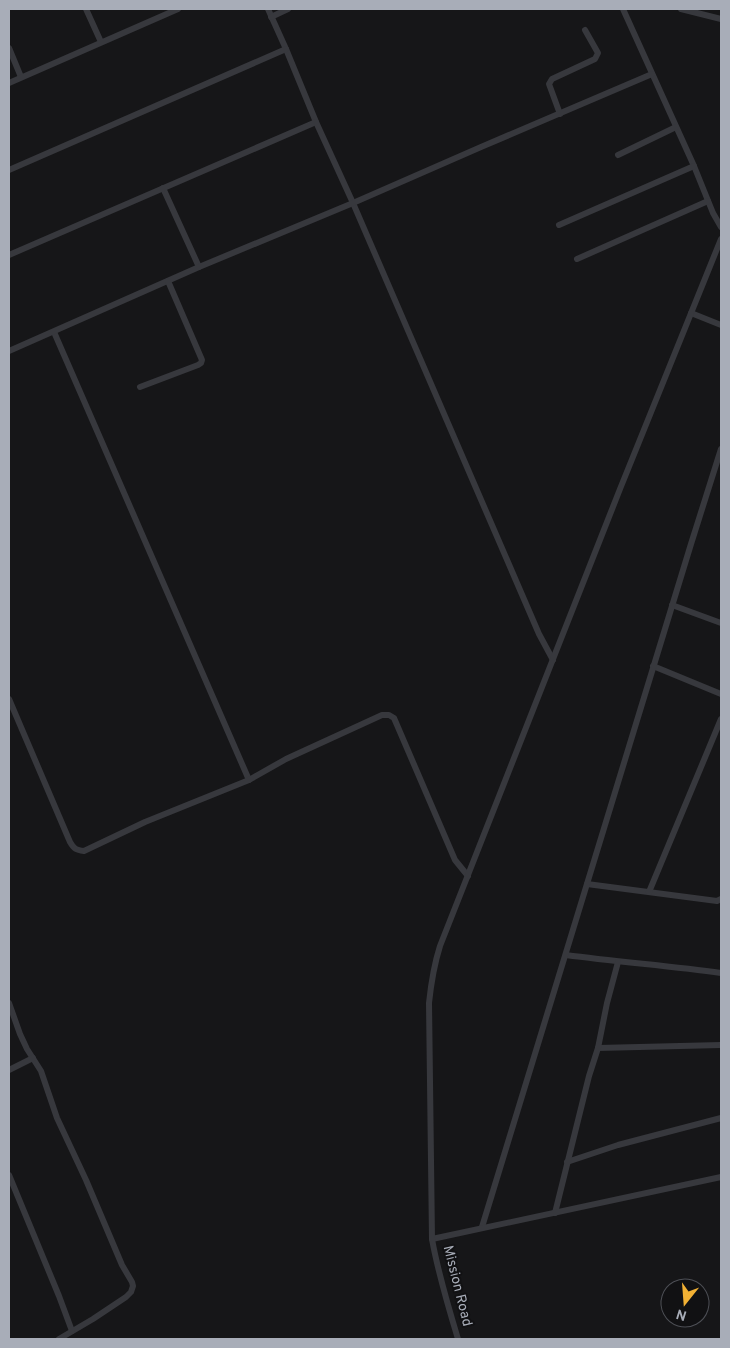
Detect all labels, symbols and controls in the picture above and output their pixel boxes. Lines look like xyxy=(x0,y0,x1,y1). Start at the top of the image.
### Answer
street label: Mission Road xyxy=(439,1244,475,1328)
north arrow xyxy=(660,1278,710,1328)
text: N xyxy=(674,1304,689,1324)

